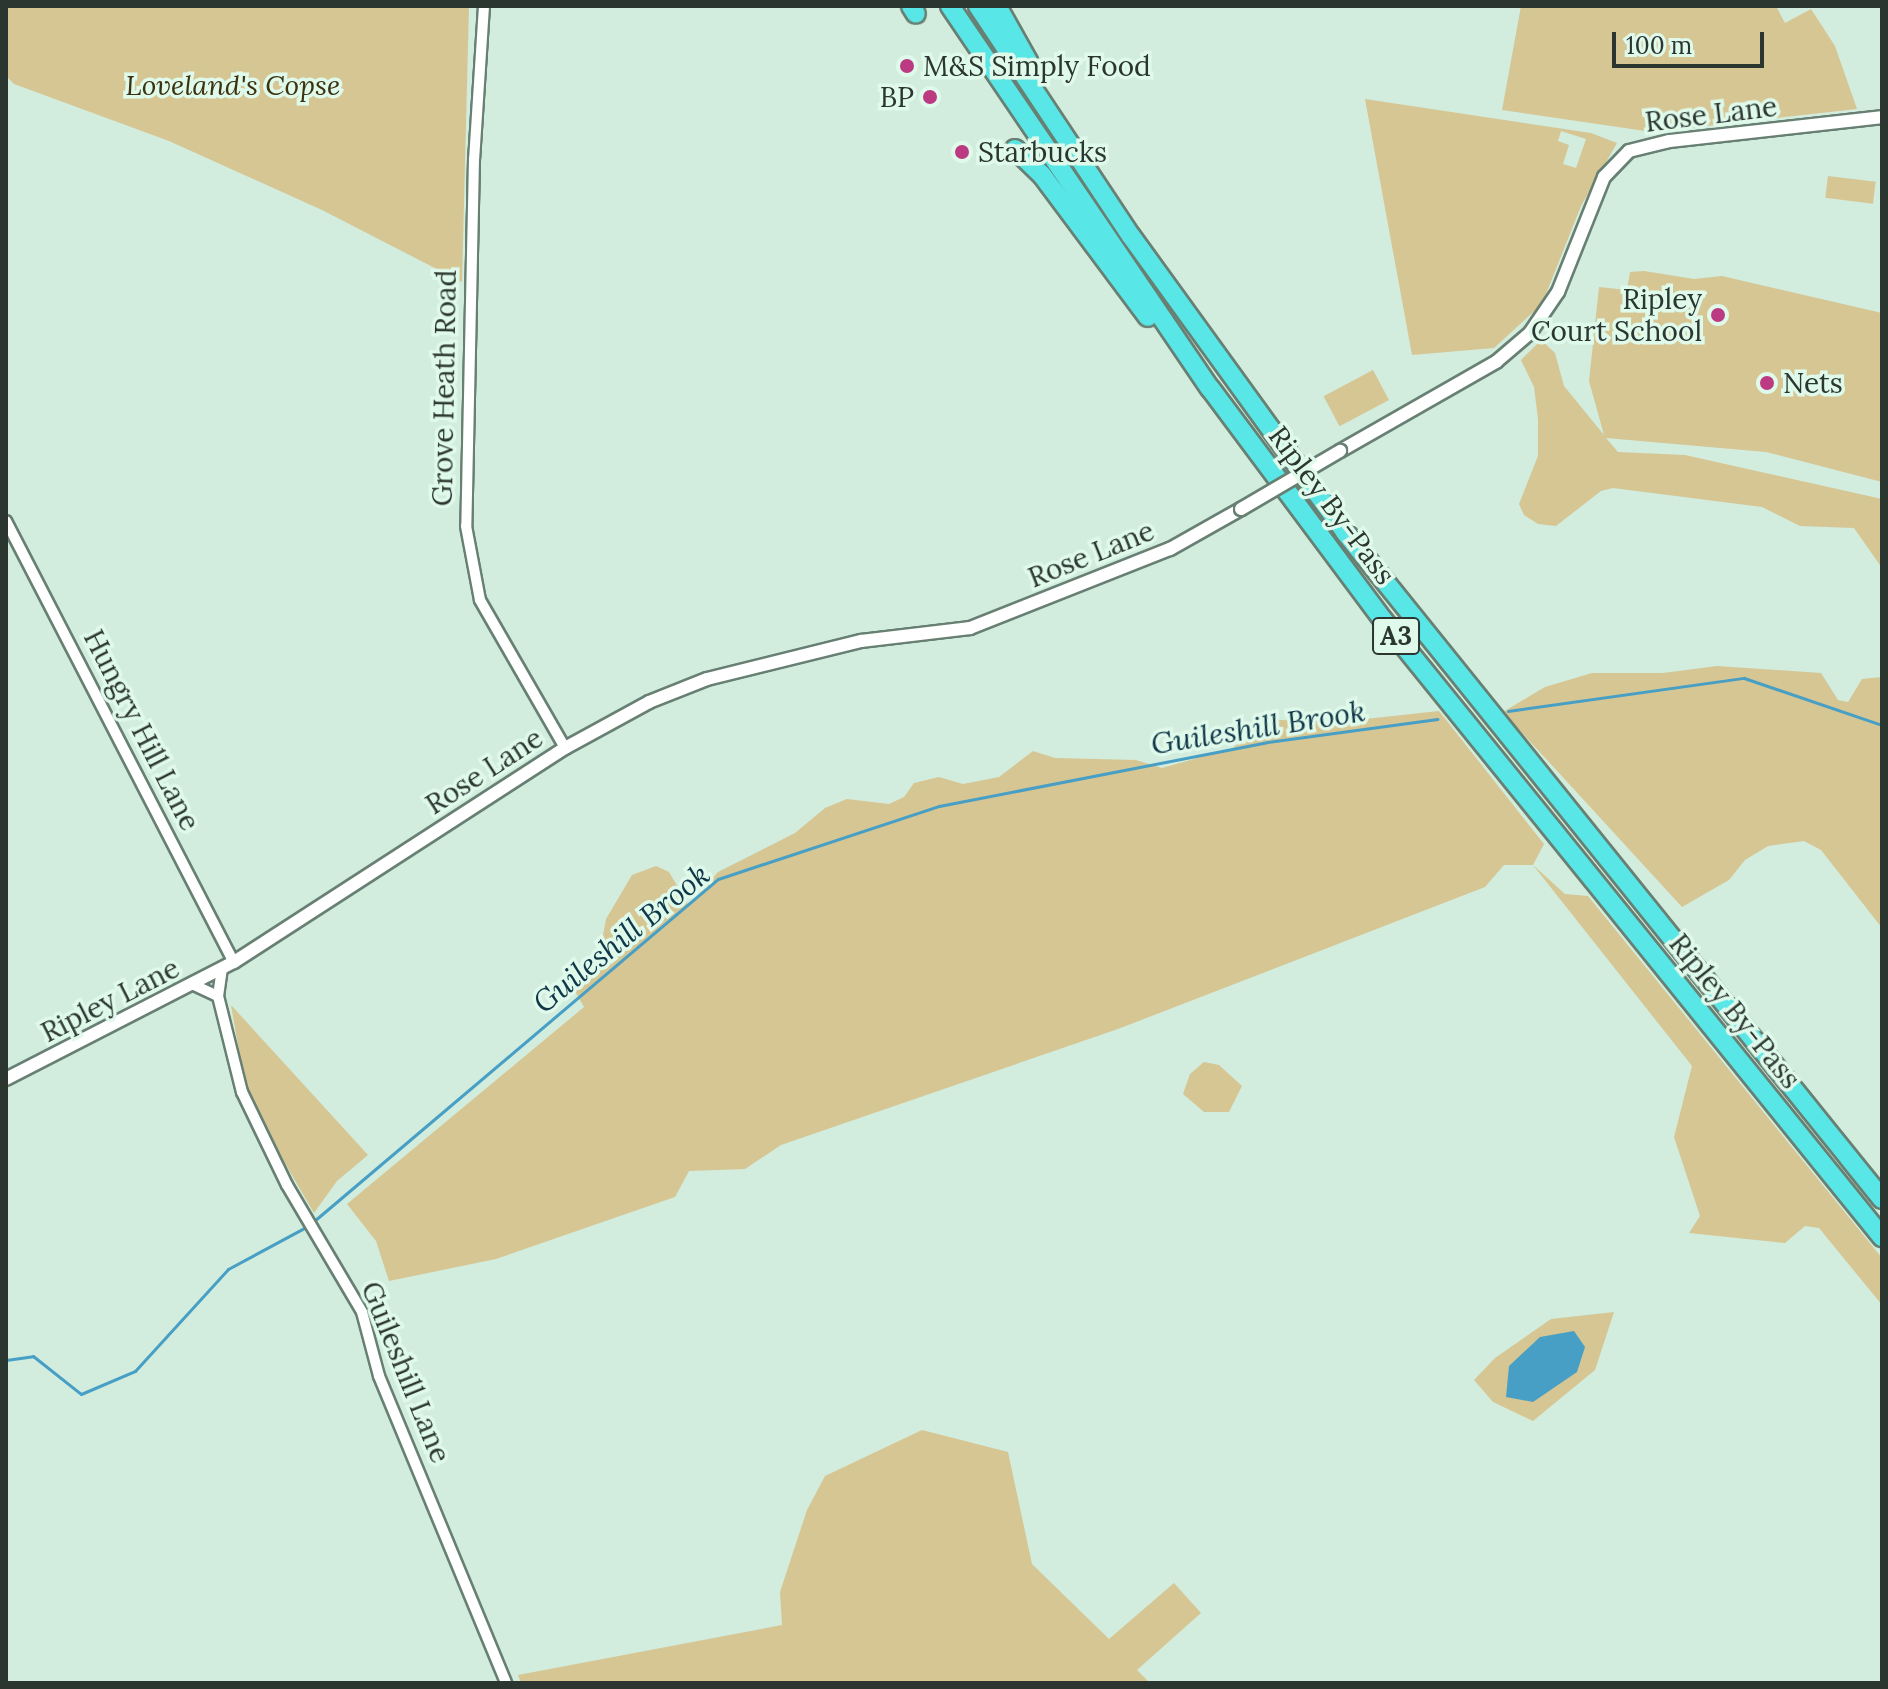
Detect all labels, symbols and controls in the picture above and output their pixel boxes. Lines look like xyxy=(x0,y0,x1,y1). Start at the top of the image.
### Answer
scale bar xyxy=(1616,16,1768,66)
text: 100 m xyxy=(1626,30,1692,61)
place label: M&S Simply Food xyxy=(923,49,1151,83)
marker: M&S Simply Food xyxy=(898,57,916,75)
park label: Loveland's Copse xyxy=(126,68,340,102)
place label: BP xyxy=(880,80,914,114)
marker: BP xyxy=(921,88,939,106)
street label: Rose Lane xyxy=(1643,89,1779,139)
place label: Starbucks xyxy=(978,135,1107,169)
marker: Starbucks xyxy=(953,143,971,161)
street label: Grove Heath Road xyxy=(425,269,463,507)
place label: Ripley Court School xyxy=(1531,282,1702,348)
marker: Ripley Court School xyxy=(1709,306,1727,324)
place label: Nets xyxy=(1783,366,1843,400)
marker: Nets xyxy=(1758,374,1776,392)
street label: Ripley By-Pass xyxy=(1262,419,1402,591)
street label: Rose Lane xyxy=(1023,514,1159,594)
road number: A3 xyxy=(1372,614,1420,658)
street label: Hungry Hill Lane xyxy=(77,624,207,836)
water label: Guileshill Brook xyxy=(1148,692,1368,762)
street label: Rose Lane xyxy=(419,721,549,821)
water label: Guileshill Brook xyxy=(526,856,716,1020)
street label: Ripley By-Pass xyxy=(1662,927,1808,1095)
street label: Ripley Lane xyxy=(35,951,185,1049)
street label: Guileshill Lane xyxy=(354,1277,458,1467)

